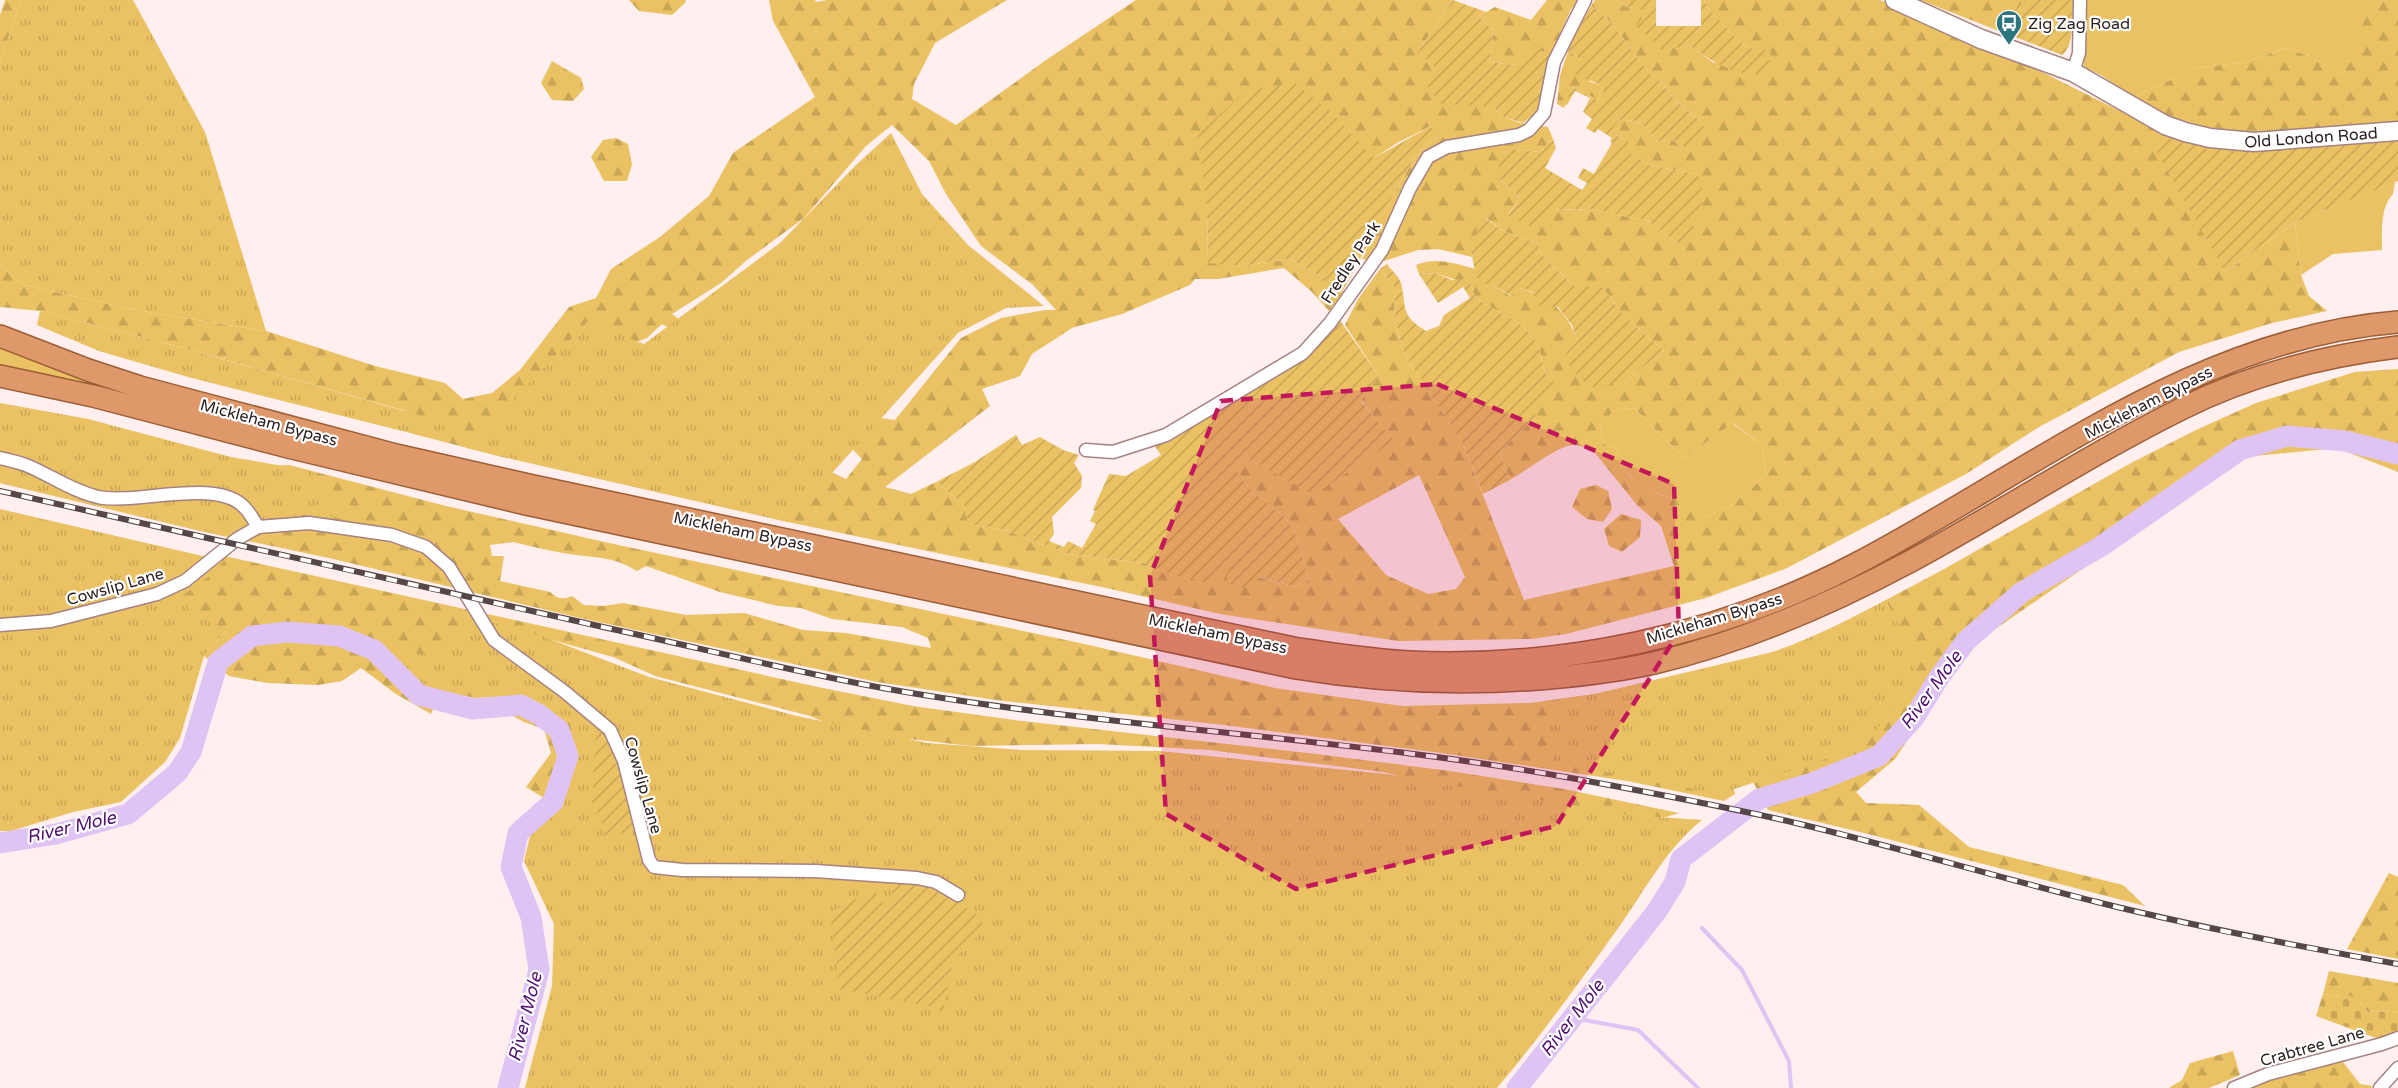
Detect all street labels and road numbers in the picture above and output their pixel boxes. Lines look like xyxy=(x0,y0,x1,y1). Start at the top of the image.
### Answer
street label: Old London Road xyxy=(2244,123,2378,153)
street label: Fredley Park xyxy=(1317,217,1385,308)
street label: Mickleham Bypass xyxy=(2081,362,2216,444)
street label: Mickleham Bypass xyxy=(198,395,339,451)
street label: Mickleham Bypass xyxy=(672,508,814,556)
street label: Cowslip Lane xyxy=(64,564,166,610)
street label: Mickleham Bypass xyxy=(1644,589,1785,649)
street label: Mickleham Bypass xyxy=(1147,610,1289,658)
street label: Cowslip Lane xyxy=(620,734,666,836)
street label: Crabtree Lane xyxy=(2258,1023,2367,1071)

